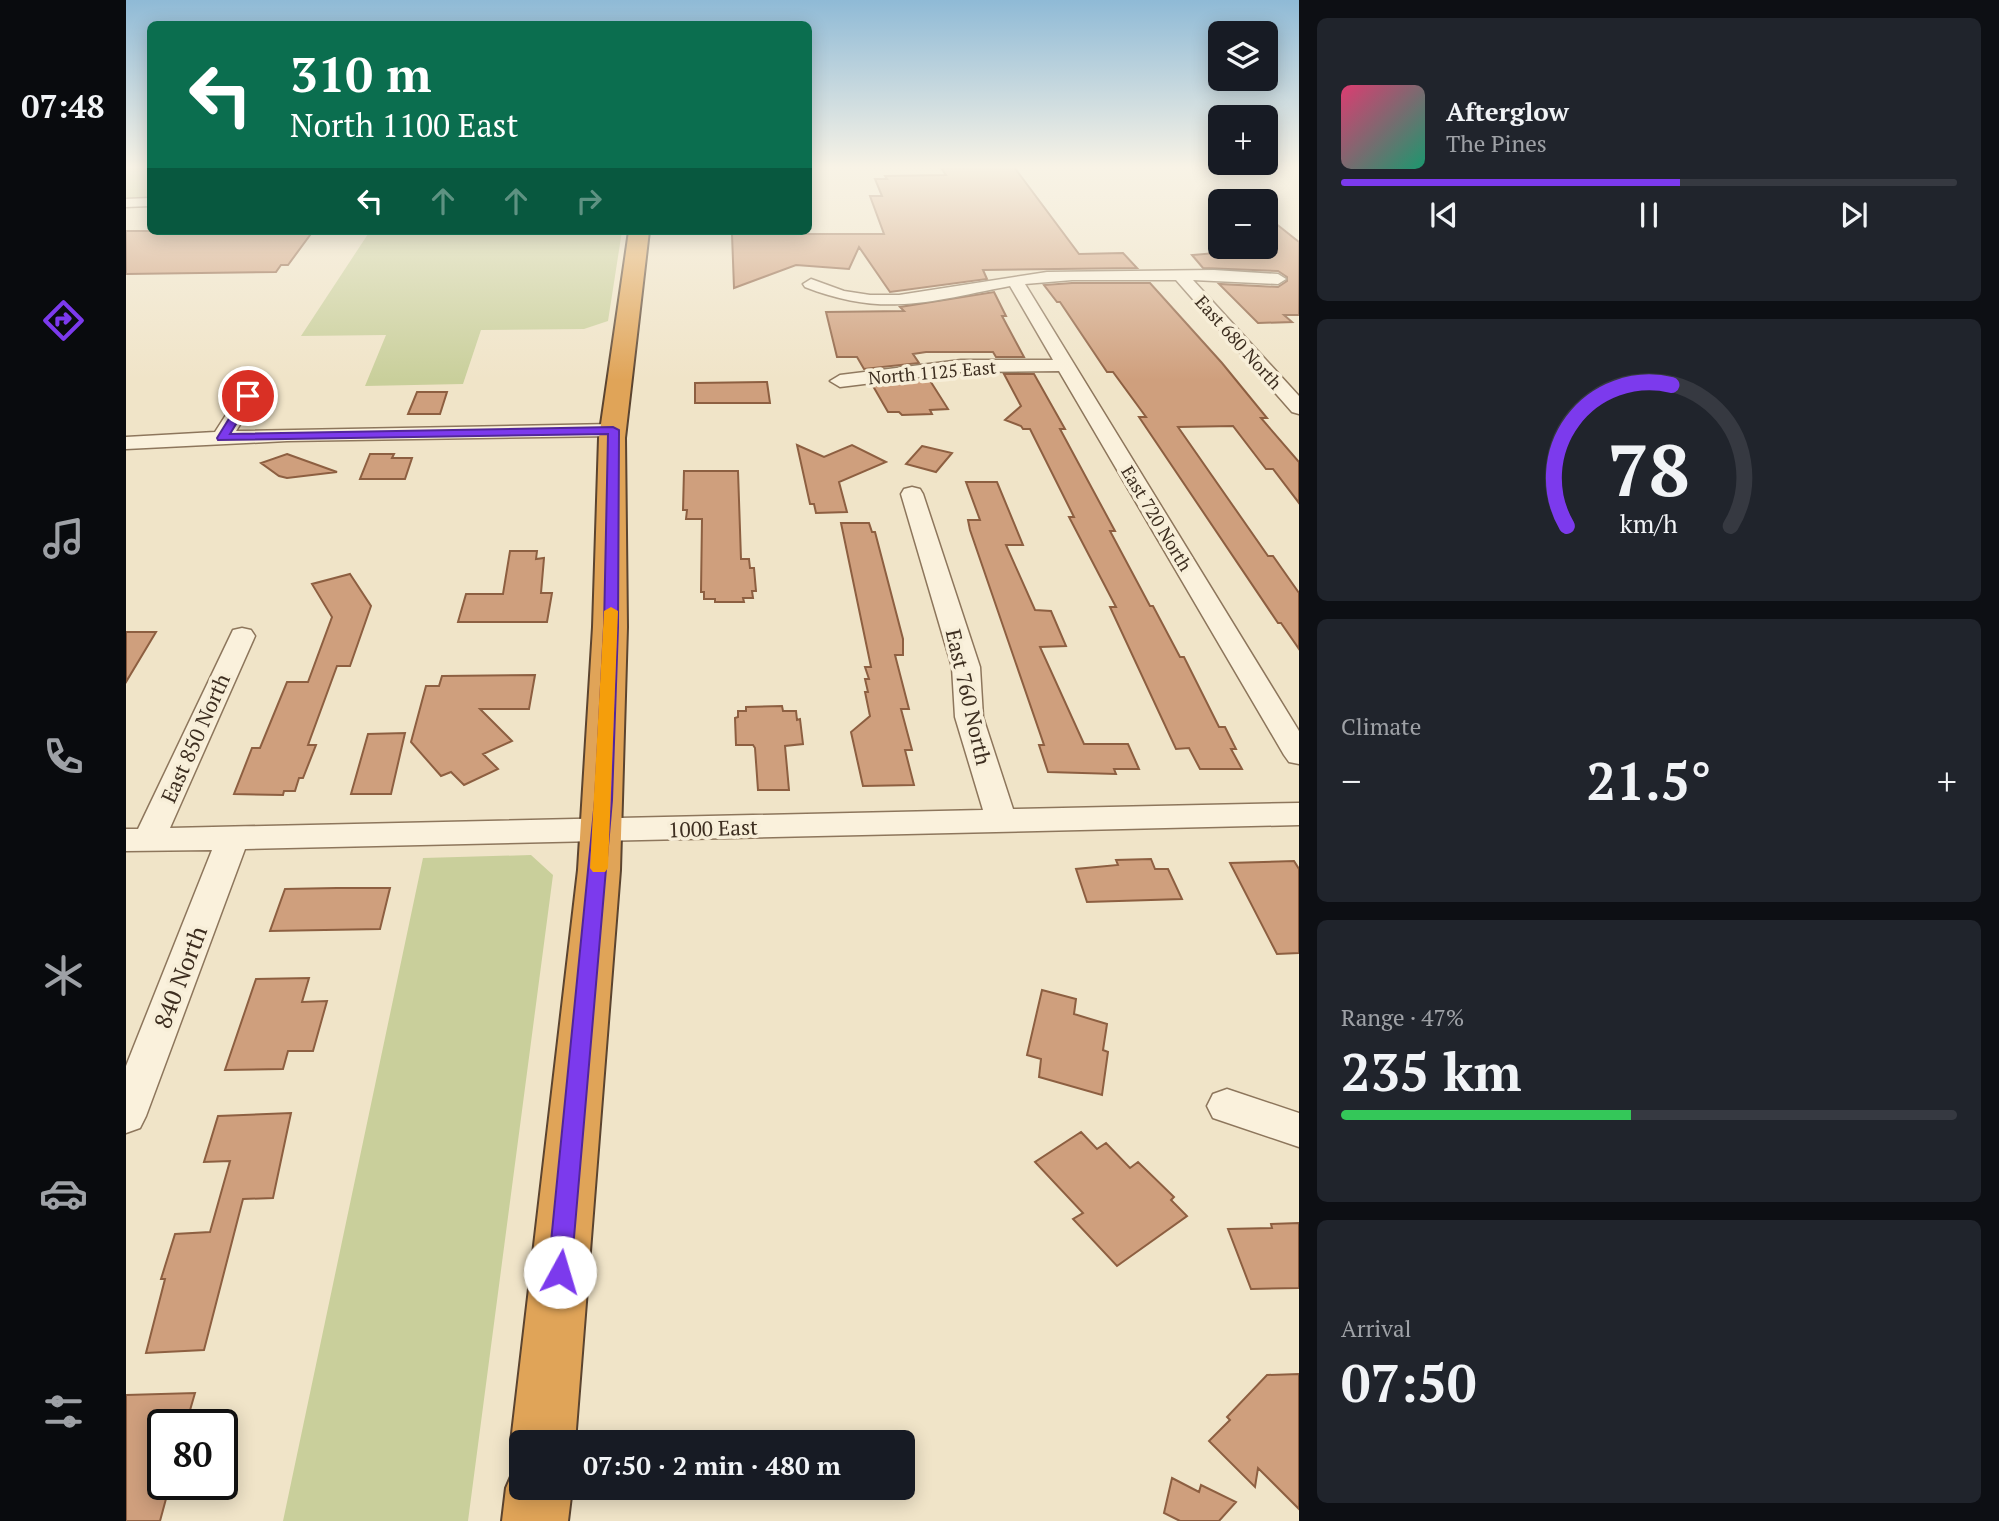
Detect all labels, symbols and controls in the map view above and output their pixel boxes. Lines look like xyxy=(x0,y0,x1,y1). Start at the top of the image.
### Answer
map controls xyxy=(1208,21,1278,259)
button: layers xyxy=(1208,21,1278,91)
text: 310 m xyxy=(290,41,432,106)
icon: left xyxy=(175,49,266,140)
text: 07:48 xyxy=(21,85,105,127)
text: Afterglow xyxy=(1446,94,1569,128)
text: North 1100 East xyxy=(290,104,518,146)
button: + xyxy=(1208,105,1278,175)
text: The Pines xyxy=(1446,128,1547,159)
icon: left xyxy=(351,182,389,220)
icon: ahead xyxy=(424,182,462,220)
icon: ahead xyxy=(497,182,535,220)
icon: right xyxy=(570,182,608,220)
button: − xyxy=(1208,189,1278,259)
icon: previous xyxy=(1425,196,1463,234)
icon: pause xyxy=(1630,196,1668,234)
icon: next xyxy=(1835,196,1873,234)
street label: East 680 North xyxy=(1190,290,1288,395)
icon: directions xyxy=(39,296,88,345)
street label: North 1125 East xyxy=(867,354,997,390)
pin xyxy=(218,366,278,426)
icon: arrive xyxy=(229,377,267,415)
text: 78 xyxy=(1608,420,1690,517)
street label: East 720 North xyxy=(1116,461,1198,575)
text: km/h xyxy=(1620,507,1678,540)
icon: music xyxy=(39,514,88,563)
street label: East 760 North xyxy=(940,626,998,768)
street label: East 850 North xyxy=(154,669,236,807)
text: Climate xyxy=(1341,711,1421,742)
icon: phone xyxy=(39,732,88,781)
text: 21.5° xyxy=(1586,746,1712,815)
text: − xyxy=(1341,756,1361,806)
text: + xyxy=(1937,756,1957,806)
street label: 1000 East xyxy=(668,812,758,844)
street label: 840 North xyxy=(146,921,214,1033)
icon: climate xyxy=(39,951,88,1000)
text: Range · 47% xyxy=(1341,1002,1464,1033)
text: 235 km xyxy=(1341,1037,1522,1106)
icon: car xyxy=(39,1169,88,1218)
position arrow xyxy=(523,1235,597,1309)
text: Arrival xyxy=(1341,1313,1412,1344)
text: 07:50 xyxy=(1341,1348,1476,1417)
icon: filters xyxy=(39,1387,88,1436)
speed limit sign: 80 xyxy=(147,1409,238,1500)
text: 07:50 · 2 min · 480 m xyxy=(583,1448,841,1482)

